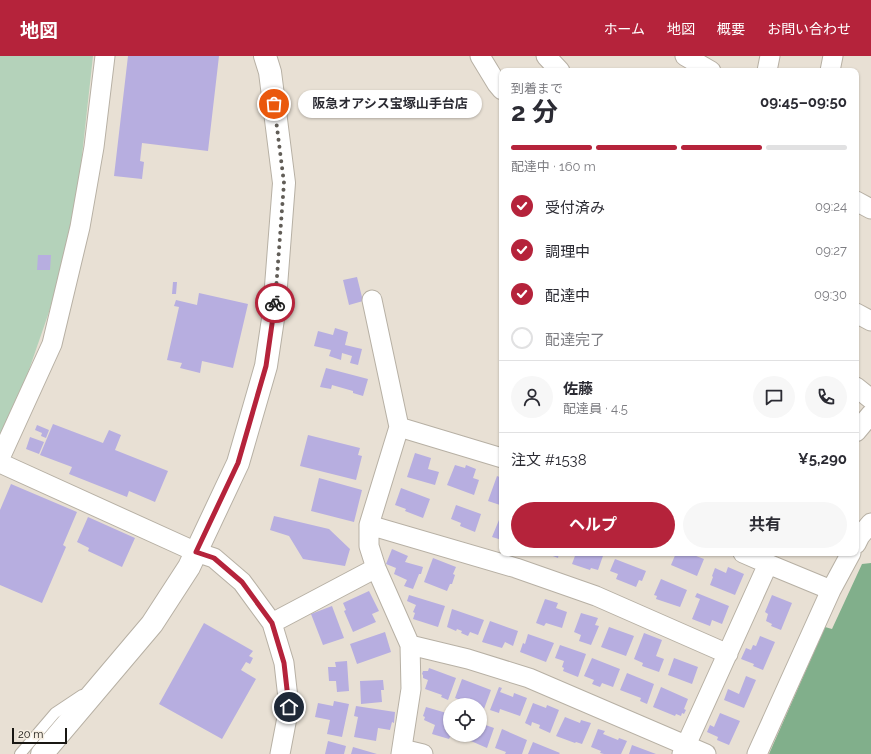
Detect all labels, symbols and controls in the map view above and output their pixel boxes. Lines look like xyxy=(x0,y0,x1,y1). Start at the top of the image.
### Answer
text: 地図 xyxy=(20,19,58,41)
text: ホーム xyxy=(603,21,645,37)
text: 地図 xyxy=(667,21,695,37)
text: 概要 xyxy=(717,21,745,37)
text: お問い合わせ xyxy=(767,21,851,37)
text: 到着まで xyxy=(511,81,563,96)
pin xyxy=(257,87,291,121)
callout: 阪急オアシス宝塚山手台店 xyxy=(298,90,482,118)
icon: bag xyxy=(263,93,285,115)
text: 09:45–09:50 xyxy=(760,93,847,111)
text: 阪急オアシス宝塚山手台店 xyxy=(312,96,468,111)
text: 2 分 xyxy=(511,97,558,127)
text: 配達中 · 160 m xyxy=(511,159,596,174)
icon: check xyxy=(511,195,533,217)
text: 受付済み xyxy=(545,199,605,217)
text: 09:24 xyxy=(815,199,847,214)
icon: check xyxy=(511,239,533,261)
text: 調理中 xyxy=(545,243,590,261)
text: 09:27 xyxy=(815,243,847,258)
courier xyxy=(255,283,295,323)
icon: check xyxy=(511,283,533,305)
text: 配達中 xyxy=(545,287,590,305)
text: 09:30 xyxy=(814,287,847,302)
icon: bike xyxy=(264,292,286,314)
text: 配達完了 xyxy=(545,331,605,349)
button: person xyxy=(511,376,553,418)
button: chat xyxy=(753,376,795,418)
button: phone xyxy=(805,376,847,418)
text: 佐藤 xyxy=(563,380,593,398)
text: 配達員 · 4.5 xyxy=(563,401,628,416)
text: ¥5,290 xyxy=(798,450,847,468)
text: 注文 #1538 xyxy=(511,451,587,469)
button: ヘルプ xyxy=(511,502,675,548)
button: 共有 xyxy=(683,502,847,548)
pin xyxy=(272,690,306,724)
icon: home xyxy=(278,696,300,718)
map controls xyxy=(443,698,487,742)
button: locate xyxy=(443,698,487,742)
scale bar xyxy=(12,726,67,745)
text: 20 m xyxy=(18,728,43,741)

